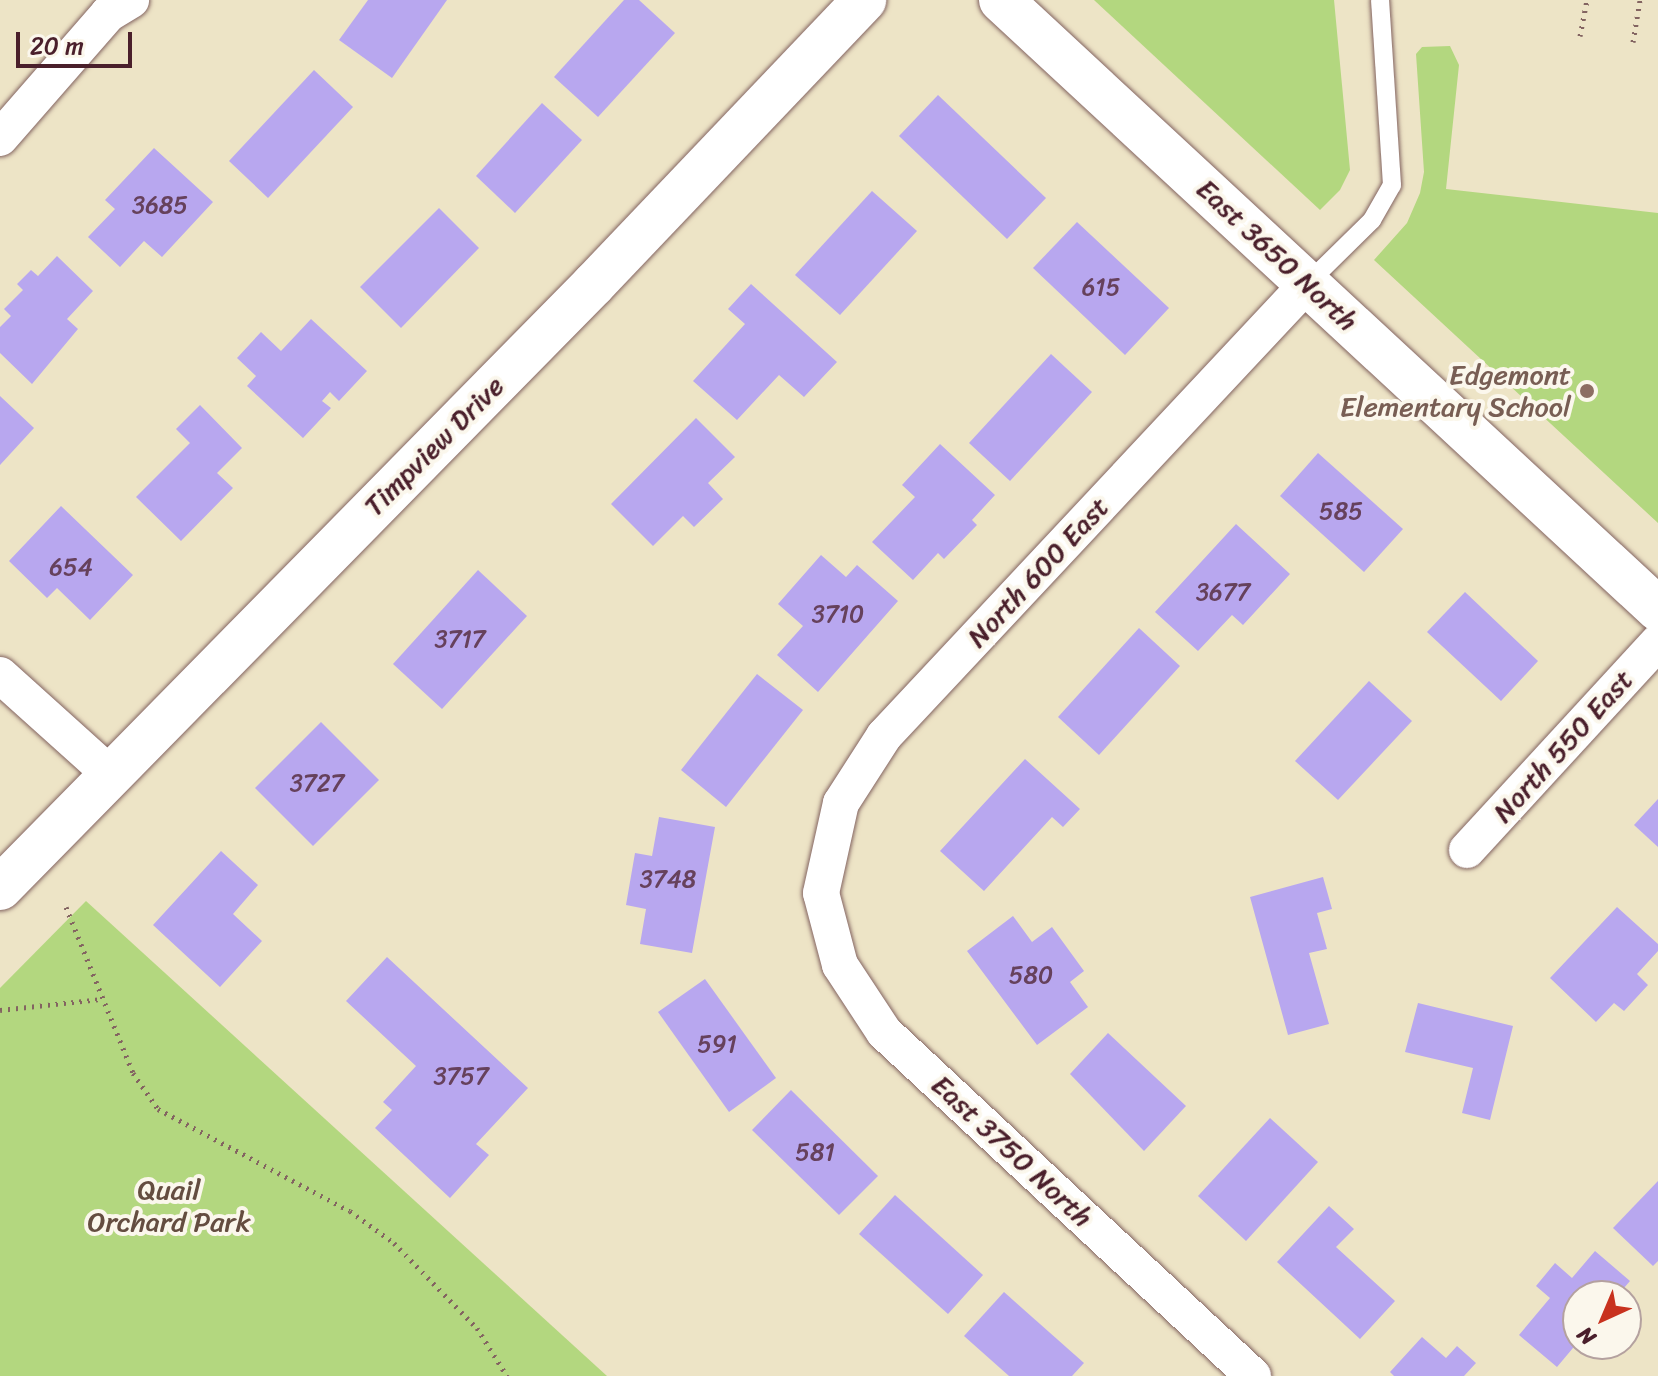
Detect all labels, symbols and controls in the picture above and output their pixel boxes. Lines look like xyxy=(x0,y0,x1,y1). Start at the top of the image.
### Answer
scale bar xyxy=(20,16,136,66)
text: 20 m xyxy=(30,25,84,67)
street label: East 3650 North xyxy=(1190,172,1364,338)
house number: 3685 xyxy=(132,192,188,220)
house number: 615 xyxy=(1082,274,1120,302)
place label: Edgemont Elementary School xyxy=(1340,358,1571,424)
street label: Timpview Drive xyxy=(357,369,511,523)
marker: Edgemont Elementary School xyxy=(1578,382,1596,400)
street label: North 600 East xyxy=(960,490,1116,654)
house number: 585 xyxy=(1319,498,1363,526)
house number: 654 xyxy=(49,554,93,582)
house number: 3677 xyxy=(1196,579,1250,607)
house number: 3710 xyxy=(812,601,864,629)
house number: 3717 xyxy=(435,626,485,654)
street label: North 550 East xyxy=(1486,663,1640,829)
house number: 3727 xyxy=(290,770,344,798)
house number: 3748 xyxy=(640,866,696,894)
house number: 580 xyxy=(1009,962,1053,990)
house number: 591 xyxy=(697,1031,737,1059)
house number: 3757 xyxy=(433,1063,489,1091)
street label: East 3750 North xyxy=(925,1068,1099,1234)
house number: 581 xyxy=(795,1139,835,1167)
park label: Quail Orchard Park xyxy=(87,1173,251,1239)
north arrow xyxy=(1562,1280,1642,1360)
text: N xyxy=(1567,1317,1605,1356)

